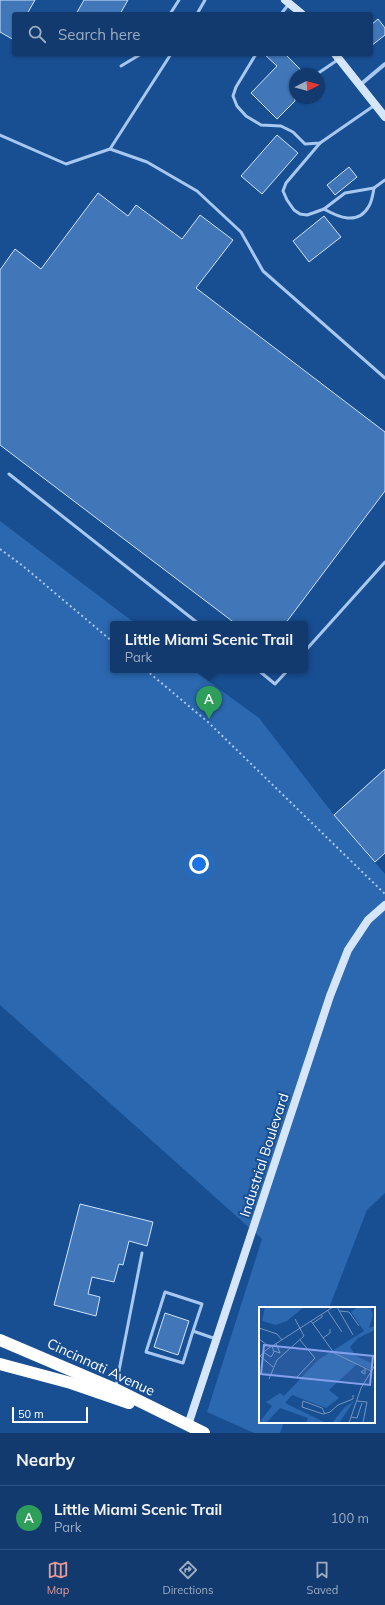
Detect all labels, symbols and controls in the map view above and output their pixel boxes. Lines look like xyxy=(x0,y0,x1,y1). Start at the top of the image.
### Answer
search box xyxy=(12,12,373,56)
icon: search xyxy=(26,23,48,45)
text: Search here xyxy=(58,25,140,44)
north arrow xyxy=(289,68,325,104)
popup xyxy=(110,621,308,673)
text: Little Miami Scenic Trail xyxy=(125,630,293,649)
text: Park xyxy=(125,649,152,665)
pin: A xyxy=(196,686,222,719)
your location xyxy=(189,854,209,874)
street label: Industrial Boulevard xyxy=(235,1091,293,1219)
inset map xyxy=(259,1307,375,1423)
street label: Cincinnati Avenue xyxy=(44,1334,158,1400)
scale bar xyxy=(12,1405,88,1424)
text: 50 m xyxy=(18,1407,44,1421)
text: Nearby xyxy=(16,1449,75,1470)
text: Little Miami Scenic Trail xyxy=(54,1500,222,1519)
text: A xyxy=(24,1510,34,1526)
text: 100 m xyxy=(331,1510,369,1526)
text: Park xyxy=(54,1519,81,1535)
tab: Map xyxy=(47,1559,69,1597)
tab: Directions xyxy=(163,1559,213,1597)
tab: Saved xyxy=(307,1559,338,1597)

